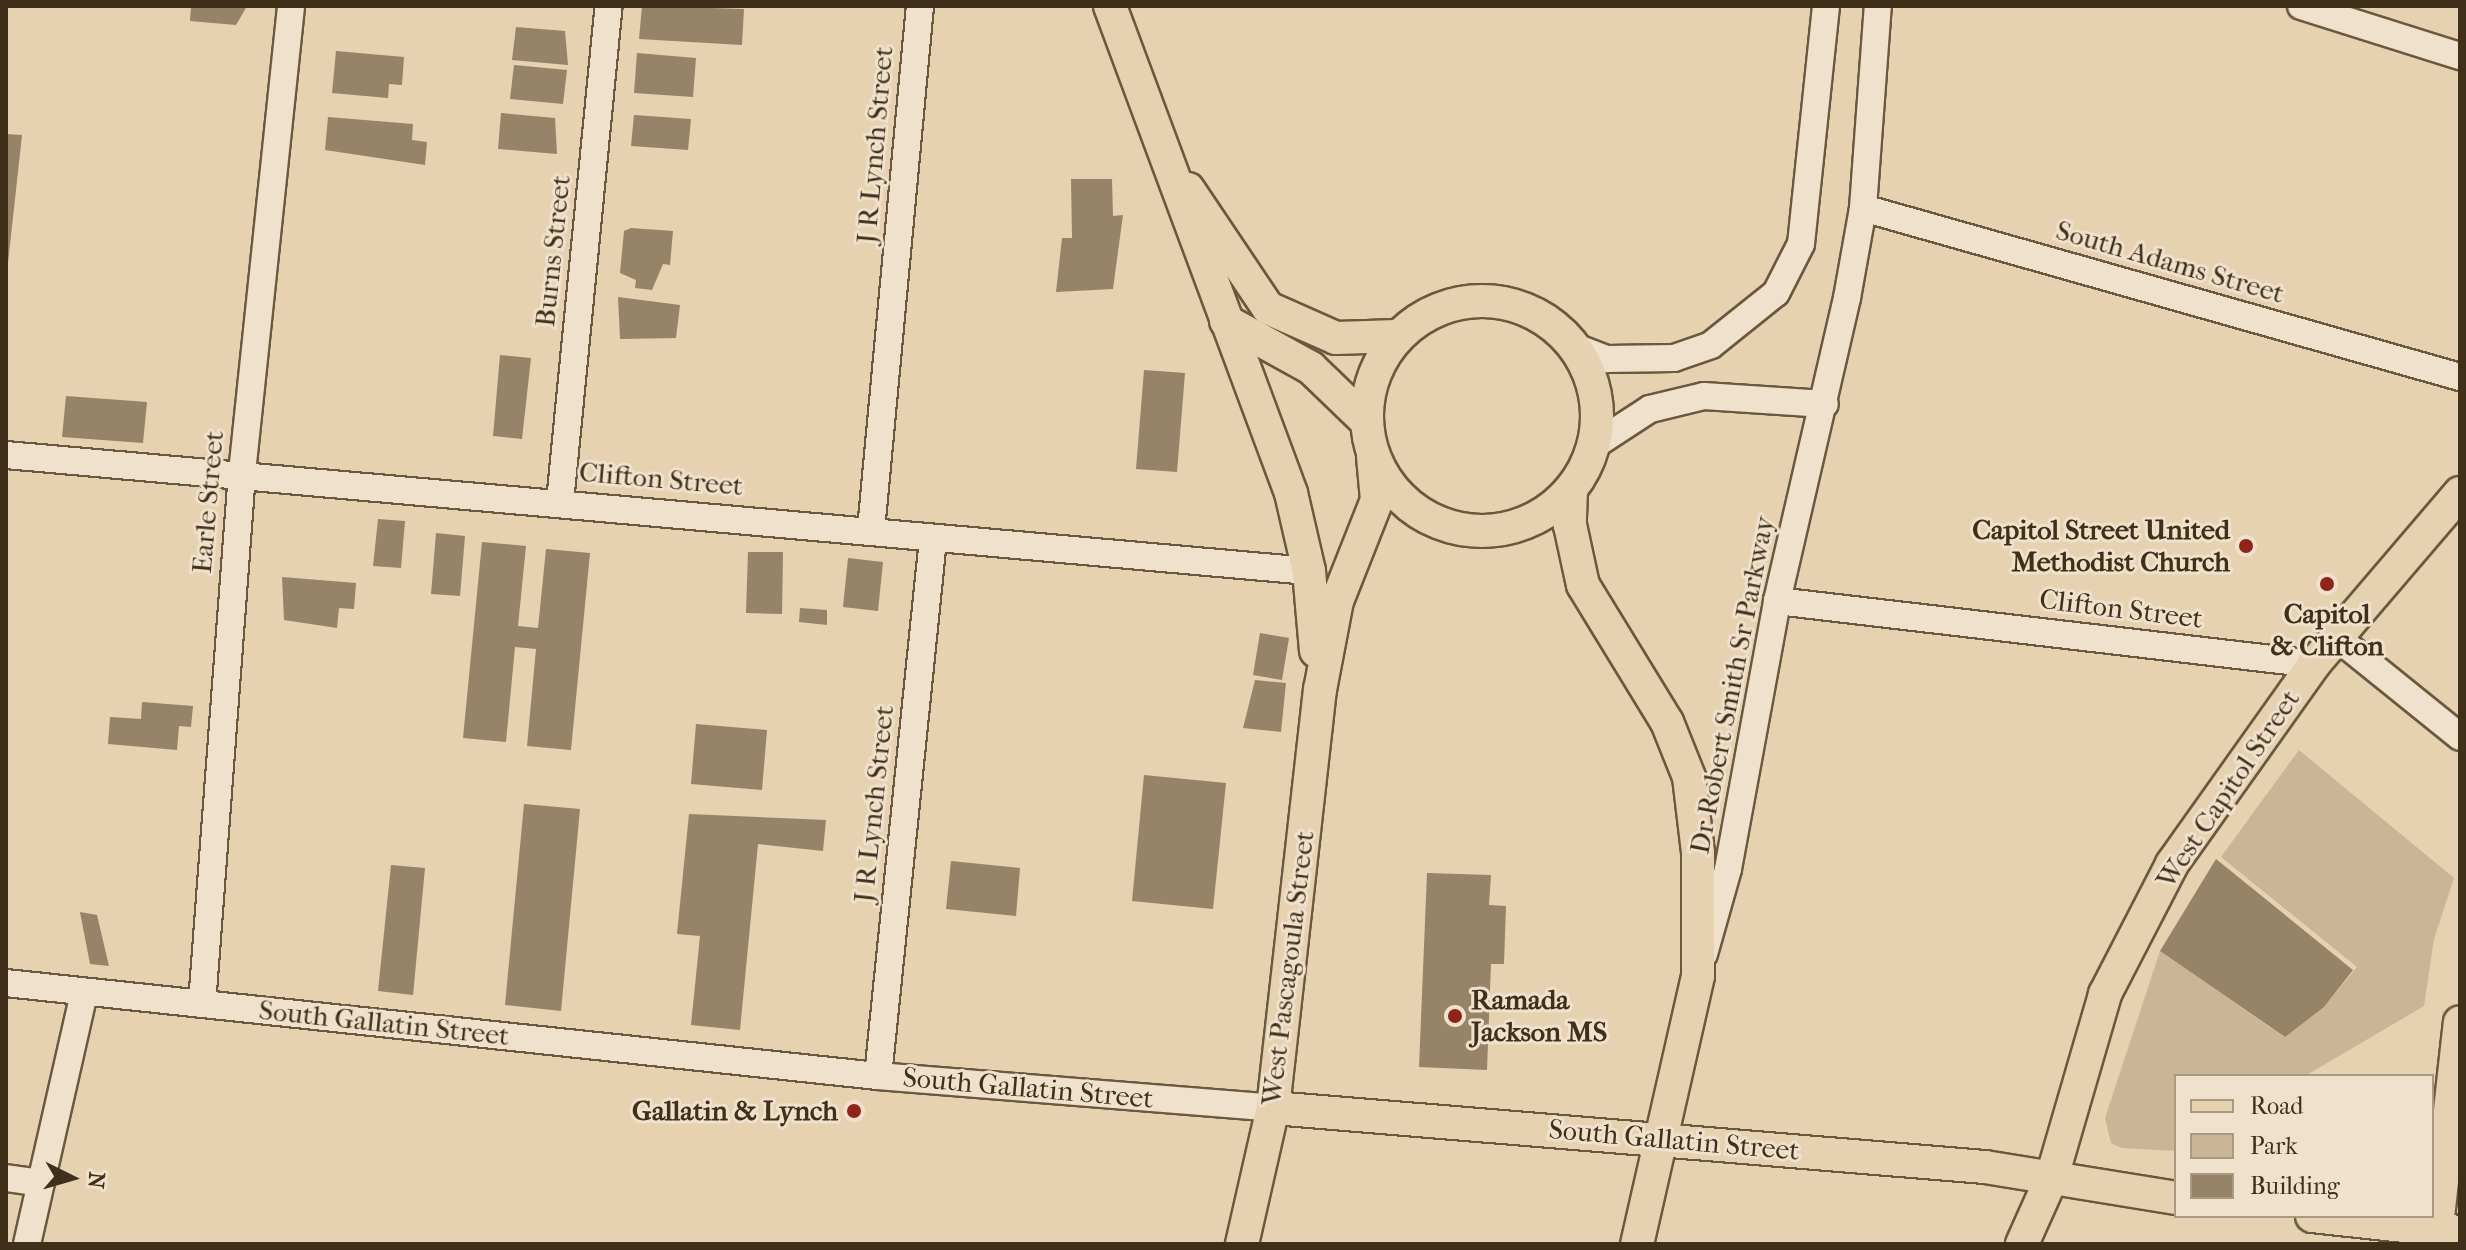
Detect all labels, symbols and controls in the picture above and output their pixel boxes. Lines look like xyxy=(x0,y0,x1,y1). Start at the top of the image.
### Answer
street label: J R Lynch Street xyxy=(850,45,900,245)
street label: Burns Street xyxy=(528,173,578,329)
street label: South Adams Street xyxy=(2052,213,2288,311)
street label: Earle Street xyxy=(185,429,231,575)
street label: Clifton Street xyxy=(578,455,744,503)
street label: Dr Robert Smith Sr Parkway xyxy=(1683,513,1781,857)
place label: Capitol Street United Methodist Church xyxy=(1972,513,2230,579)
marker: Capitol Street United Methodist Church xyxy=(2237,537,2255,555)
marker: Capitol & Clifton xyxy=(2318,575,2336,593)
street label: Clifton Street xyxy=(2037,582,2205,636)
place label: Capitol & Clifton xyxy=(2270,597,2384,663)
street label: West Capitol Street xyxy=(2149,683,2307,895)
street label: J R Lynch Street xyxy=(847,704,901,904)
street label: West Pascagoula Street xyxy=(1254,829,1322,1107)
place label: Ramada Jackson MS xyxy=(1471,983,1607,1049)
street label: South Gallatin Street xyxy=(257,993,511,1053)
marker: Ramada Jackson MS xyxy=(1446,1007,1464,1025)
street label: South Gallatin Street xyxy=(901,1060,1155,1116)
legend xyxy=(2174,1074,2434,1218)
text: Road xyxy=(2250,1092,2303,1120)
place label: Gallatin & Lynch xyxy=(632,1094,838,1128)
marker: Gallatin & Lynch xyxy=(845,1102,863,1120)
street label: South Gallatin Street xyxy=(1547,1112,1801,1168)
text: Park xyxy=(2250,1132,2298,1160)
north arrow xyxy=(32,1138,112,1218)
text: N xyxy=(82,1171,110,1190)
text: Building xyxy=(2250,1172,2340,1200)

